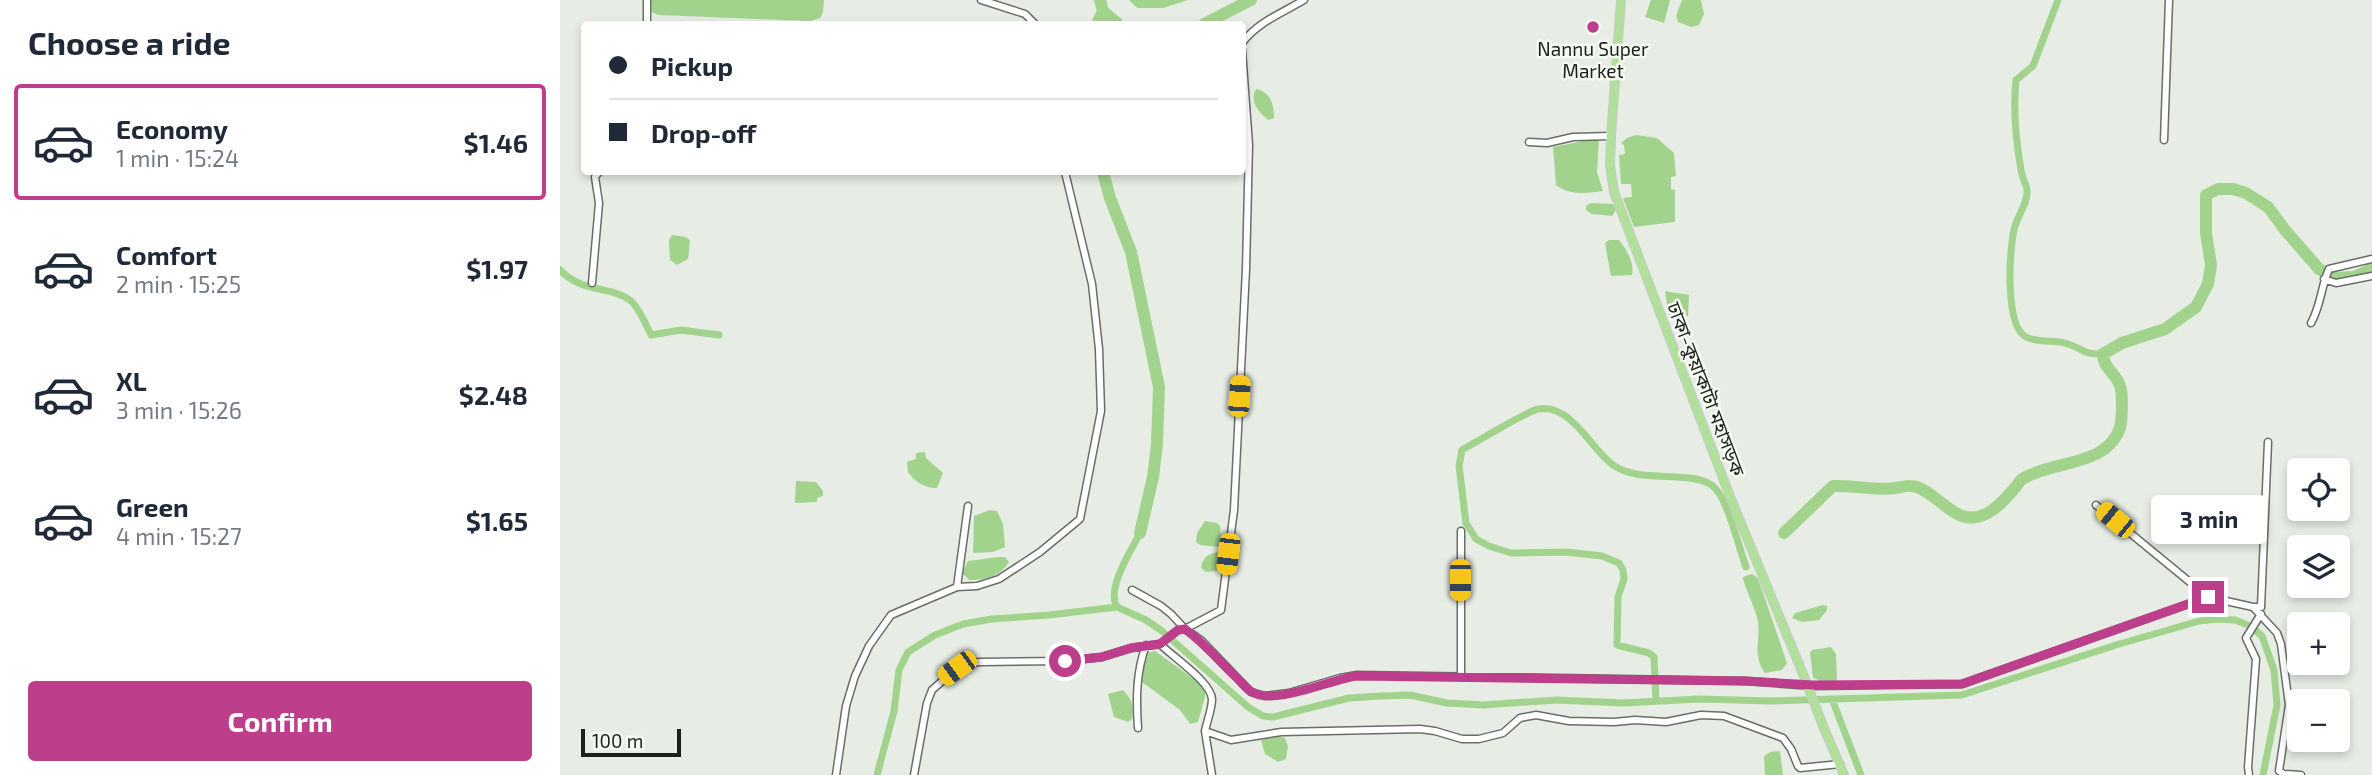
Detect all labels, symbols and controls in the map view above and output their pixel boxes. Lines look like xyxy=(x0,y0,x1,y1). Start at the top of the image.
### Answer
marker: Nannu Super Market xyxy=(1585,19,1601,35)
text: Choose a ride xyxy=(28,23,231,61)
place label: Nannu Super Market xyxy=(1537,37,1649,82)
text: Pickup xyxy=(651,50,733,81)
icon: car xyxy=(32,111,95,174)
text: Economy xyxy=(116,113,228,144)
text: Drop-off xyxy=(651,117,756,148)
text: $1.46 xyxy=(464,127,528,158)
text: 1 min · 15:24 xyxy=(116,144,239,172)
icon: car xyxy=(32,237,95,300)
text: Comfort xyxy=(116,239,217,270)
text: $1.97 xyxy=(466,253,528,284)
text: 2 min · 15:25 xyxy=(116,270,241,298)
street label: ঢাকা-কুয়াকাটা মহাসড়ক xyxy=(1661,298,1750,480)
icon: car xyxy=(32,363,95,426)
text: XL xyxy=(116,365,147,396)
car xyxy=(1228,374,1251,418)
text: $2.48 xyxy=(459,379,528,410)
text: 3 min · 15:26 xyxy=(116,396,242,424)
map controls xyxy=(2287,458,2350,752)
button: locate xyxy=(2287,458,2350,521)
icon: car xyxy=(32,489,95,552)
text: Green xyxy=(116,491,189,522)
callout: 3 min xyxy=(2150,496,2266,544)
car xyxy=(2093,499,2138,541)
text: $1.65 xyxy=(466,505,528,536)
text: 3 min xyxy=(2180,505,2238,533)
text: 4 min · 15:27 xyxy=(116,522,242,550)
car xyxy=(1216,532,1241,576)
button: layers xyxy=(2287,535,2350,598)
car xyxy=(1450,559,1471,601)
route end xyxy=(2192,581,2224,613)
button: + xyxy=(2287,612,2350,675)
route start xyxy=(1049,645,1081,677)
car xyxy=(934,647,981,689)
button: Confirm xyxy=(28,681,532,761)
button: − xyxy=(2287,689,2350,752)
scale bar xyxy=(581,726,681,758)
text: 100 m xyxy=(592,729,643,752)

